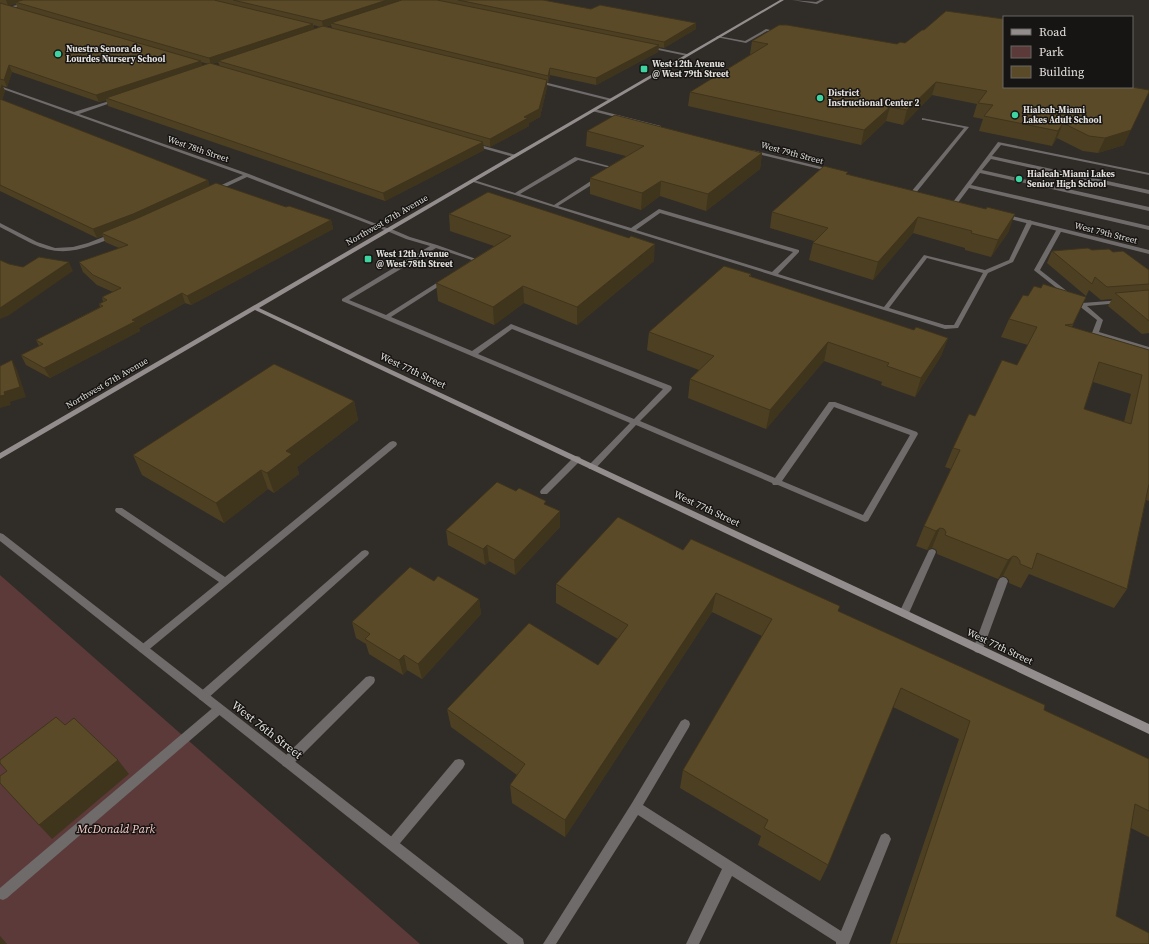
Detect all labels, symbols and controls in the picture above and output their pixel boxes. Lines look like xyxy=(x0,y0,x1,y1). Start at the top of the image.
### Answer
legend xyxy=(1003,16,1133,88)
text: Road xyxy=(1039,24,1066,40)
place label: Nuestra Senora de Lourdes Nursery School xyxy=(66,43,166,65)
text: Park xyxy=(1039,44,1064,60)
marker: Nuestra Senora de Lourdes Nursery School xyxy=(53,49,63,59)
place label: West 12th Avenue @ West 79th Street xyxy=(652,58,730,80)
marker: West 12th Avenue @ West 79th Street xyxy=(639,64,649,74)
text: Building xyxy=(1039,64,1084,80)
place label: District Instructional Center 2 xyxy=(828,87,920,109)
marker: District Instructional Center 2 xyxy=(815,93,825,103)
place label: Hialeah-Miami Lakes Adult School xyxy=(1023,104,1102,126)
marker: Hialeah-Miami Lakes Adult School xyxy=(1010,110,1020,120)
street label: West 78th Street xyxy=(166,133,230,165)
street label: West 79th Street xyxy=(759,139,825,167)
place label: Hialeah-Miami Lakes Senior High School xyxy=(1027,168,1115,190)
marker: Hialeah-Miami Lakes Senior High School xyxy=(1014,174,1024,184)
street label: Northwest 67th Avenue xyxy=(344,191,430,248)
street label: West 79th Street xyxy=(1073,219,1139,247)
place label: West 12th Avenue @ West 78th Street xyxy=(376,248,454,270)
marker: West 12th Avenue @ West 78th Street xyxy=(363,254,373,264)
street label: West 77th Street xyxy=(378,349,449,392)
street label: Northwest 67th Avenue xyxy=(64,354,150,411)
street label: West 77th Street xyxy=(672,487,743,530)
street label: West 77th Street xyxy=(965,625,1036,668)
street label: West 76th Street xyxy=(228,697,306,763)
park label: McDonald Park xyxy=(76,821,155,837)

